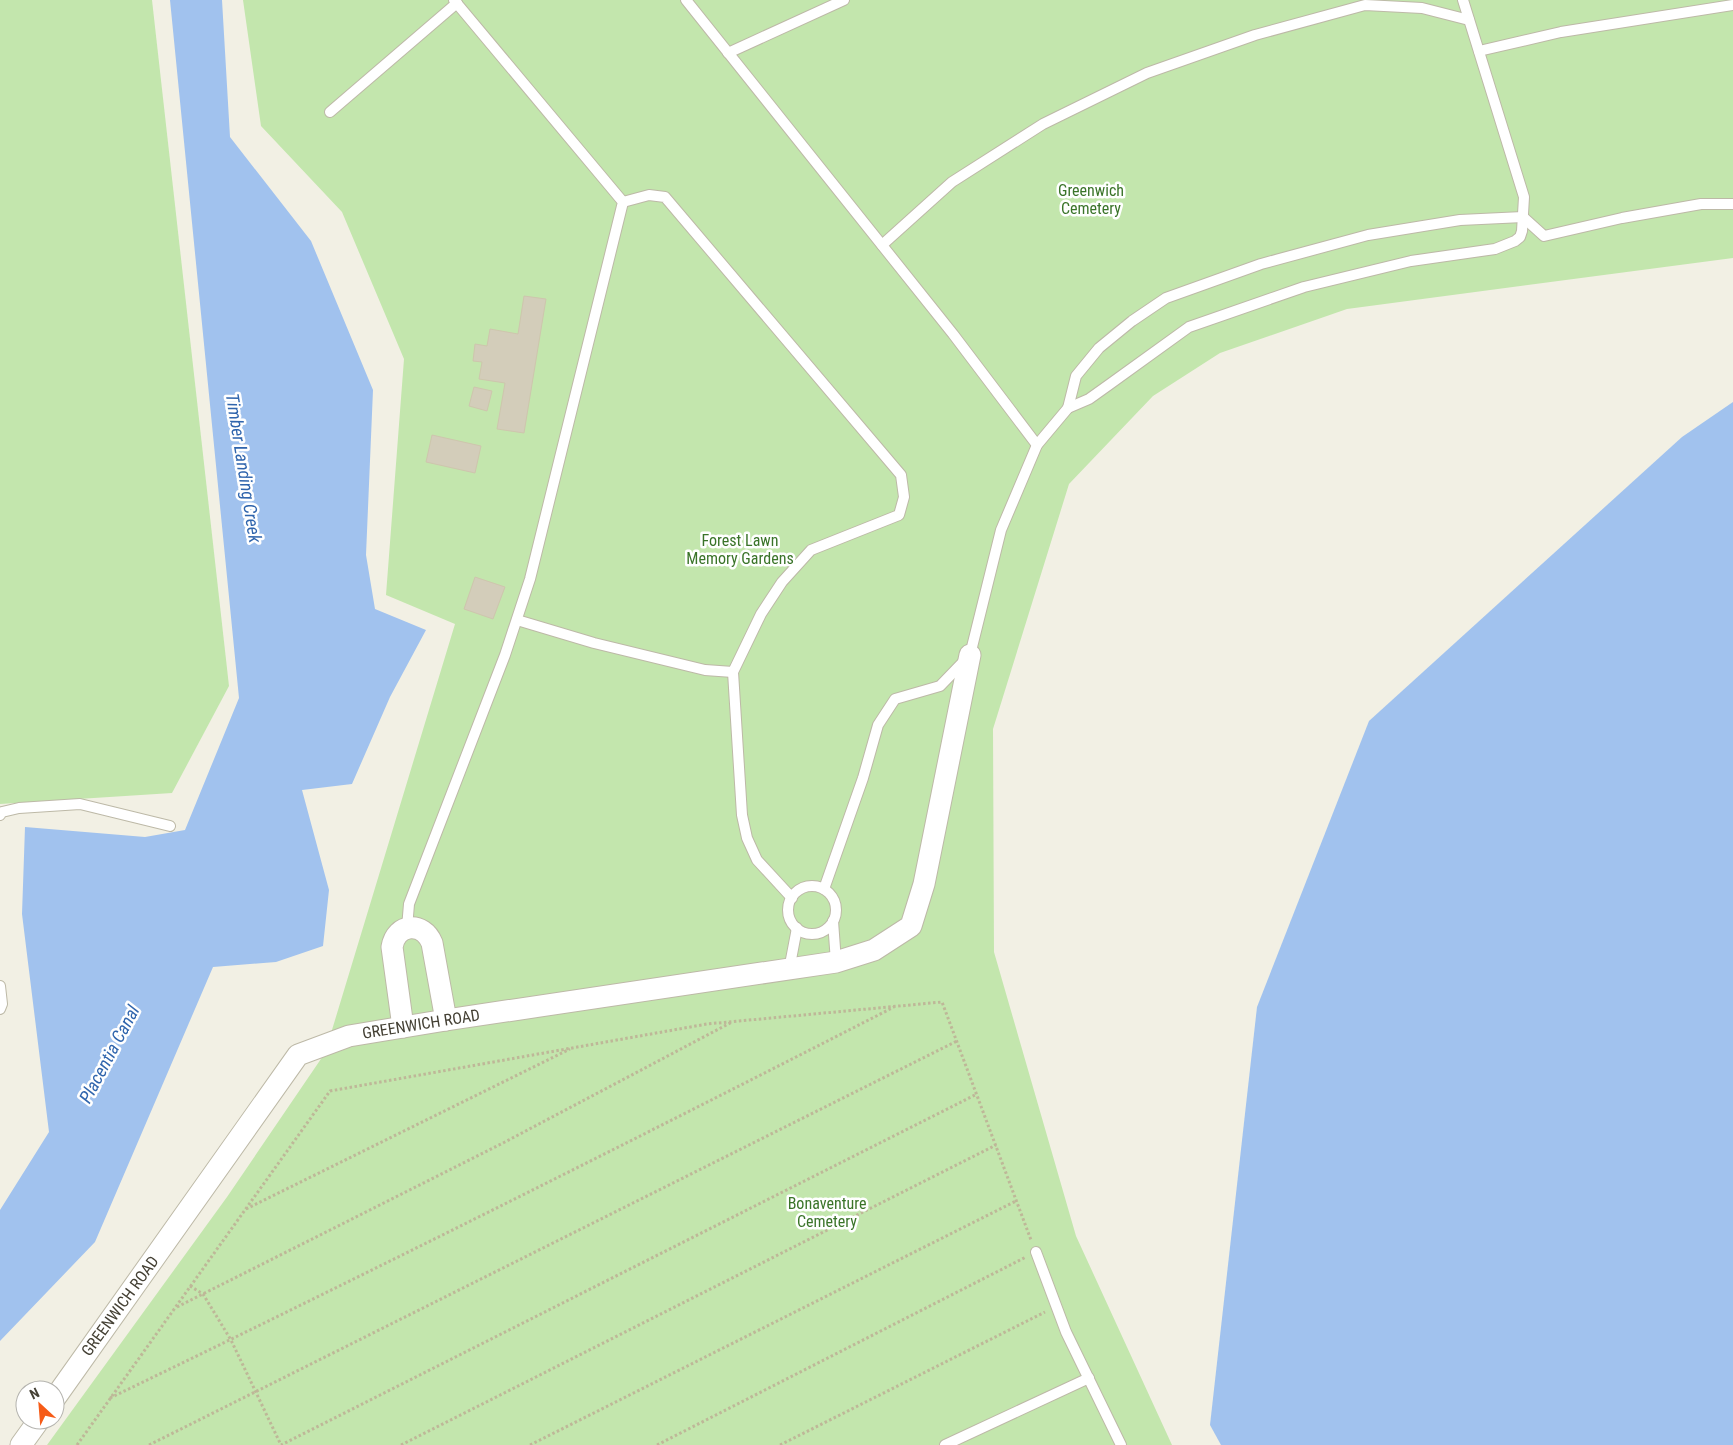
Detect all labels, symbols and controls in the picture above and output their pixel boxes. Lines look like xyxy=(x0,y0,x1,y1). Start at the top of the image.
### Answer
park label: Greenwich Cemetery xyxy=(1058,181,1124,218)
water label: Timber Landing Creek xyxy=(222,392,266,545)
park label: Forest Lawn Memory Gardens xyxy=(686,531,794,568)
water label: Placentia Canal xyxy=(74,1001,144,1106)
street label: GREENWICH ROAD xyxy=(361,1005,481,1043)
park label: Bonaventure Cemetery xyxy=(788,1194,866,1231)
street label: GREENWICH ROAD xyxy=(77,1252,163,1360)
north arrow xyxy=(15,1380,65,1430)
text: N xyxy=(27,1384,42,1402)

